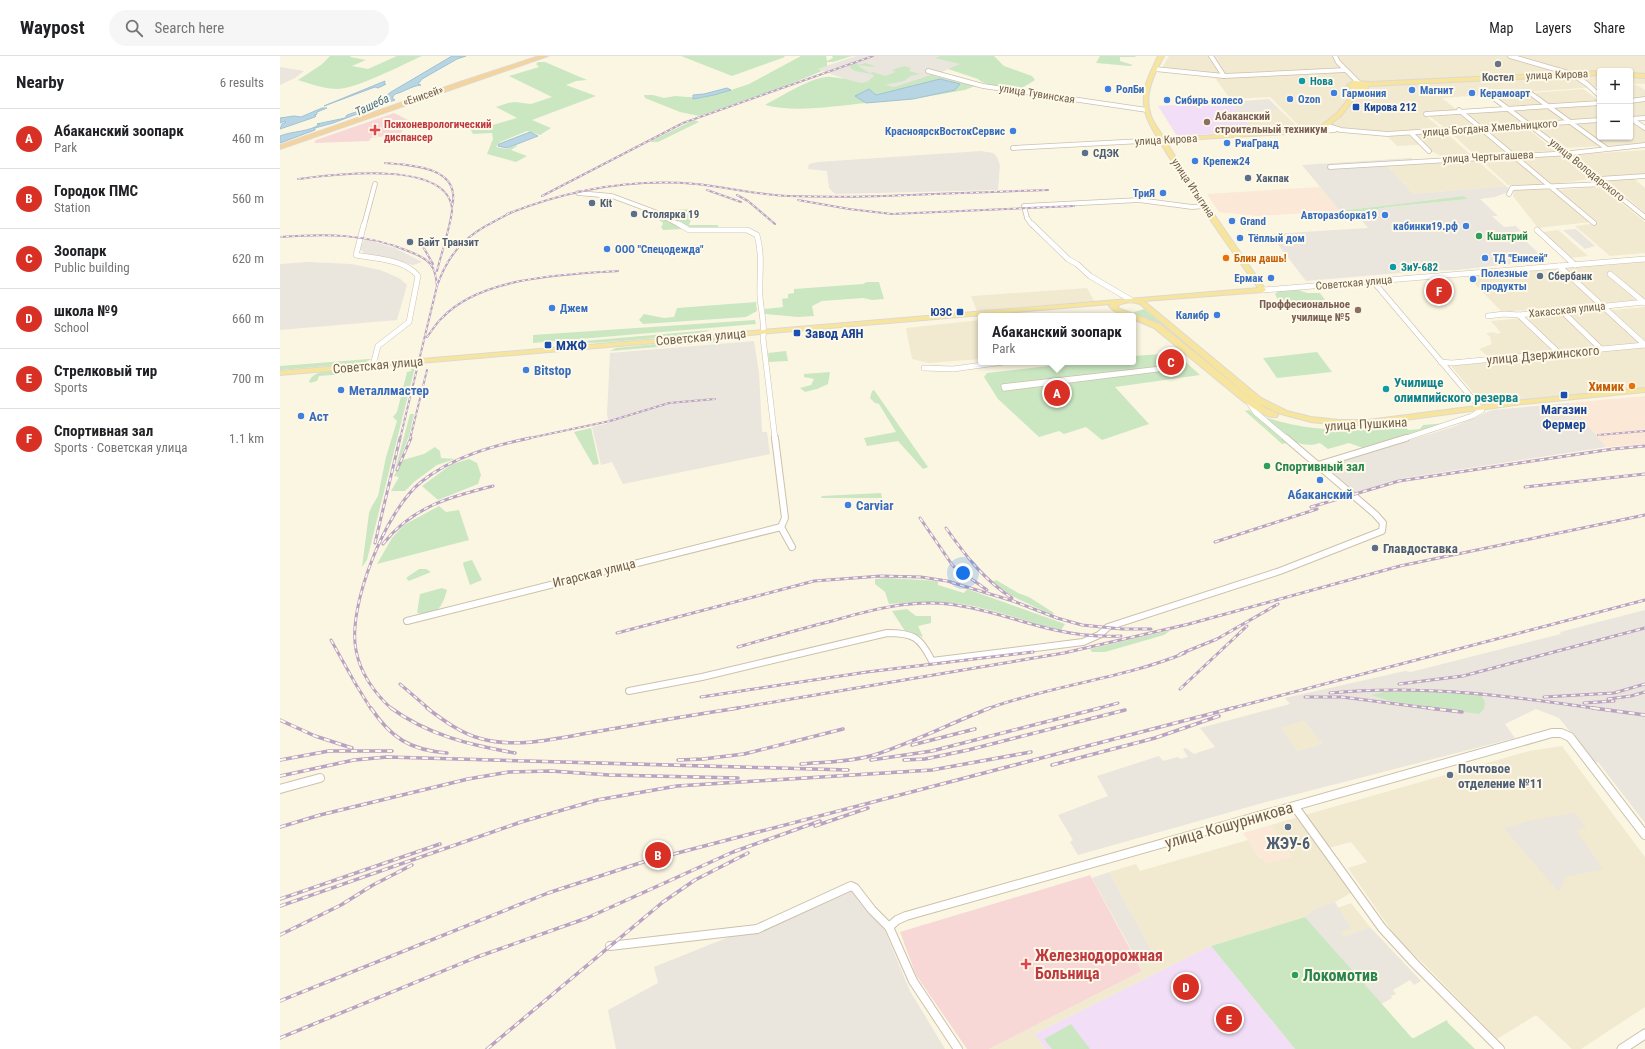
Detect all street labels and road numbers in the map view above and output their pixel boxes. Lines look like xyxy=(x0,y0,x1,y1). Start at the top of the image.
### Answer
street label: улица Кирова xyxy=(1526,67,1588,83)
street label: улица Тувинская xyxy=(998,82,1076,106)
street label: «Енисей» xyxy=(401,83,445,109)
street label: улица Богдана Хмельницкого xyxy=(1422,117,1558,139)
street label: улица Кирова xyxy=(1134,132,1198,148)
street label: улица Володарского xyxy=(1547,136,1628,205)
street label: улица Чертыгашева xyxy=(1442,148,1534,166)
street label: улица Итыгина xyxy=(1168,156,1218,220)
street label: Советская улица xyxy=(1315,273,1393,293)
street label: Хакасская улица xyxy=(1528,300,1606,320)
street label: Советская улица xyxy=(655,326,747,348)
street label: улица Дзержинского xyxy=(1486,343,1600,367)
street label: Советская улица xyxy=(332,354,424,376)
street label: улица Пушкина xyxy=(1324,414,1408,434)
street label: Игарская улица xyxy=(551,555,637,591)
street label: улица Кошурникова xyxy=(1163,798,1295,852)

